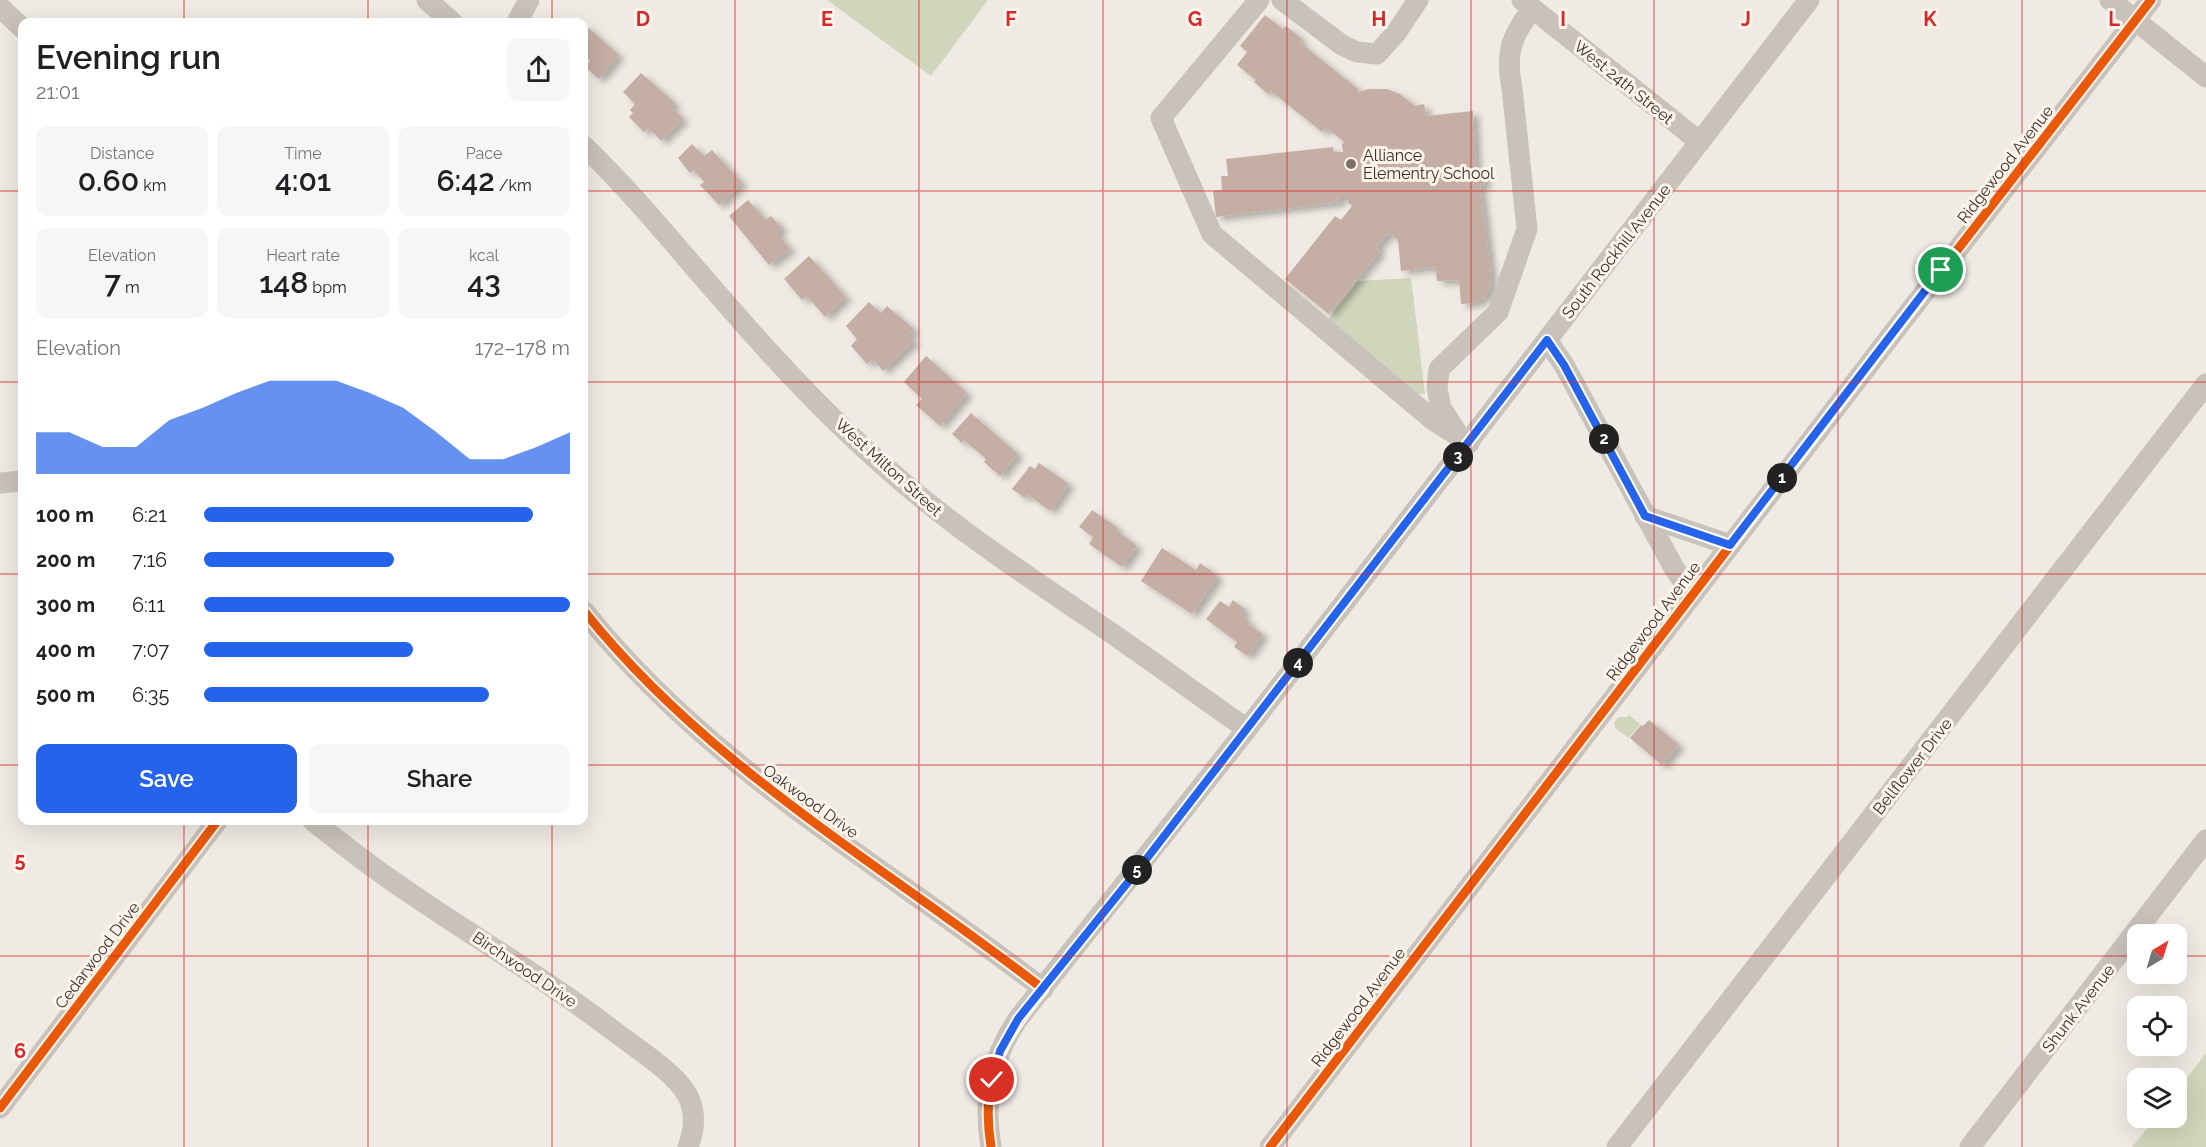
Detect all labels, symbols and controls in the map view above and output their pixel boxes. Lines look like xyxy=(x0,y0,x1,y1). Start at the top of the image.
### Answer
text: D xyxy=(636,7,650,31)
text: E xyxy=(821,7,833,31)
text: F xyxy=(1005,7,1017,31)
text: G xyxy=(1188,7,1202,31)
text: H xyxy=(1372,7,1386,31)
text: I xyxy=(1560,7,1566,31)
text: J xyxy=(1741,7,1751,31)
text: K xyxy=(1923,7,1937,31)
text: L xyxy=(2108,7,2120,31)
street label: West 24th Street xyxy=(1570,36,1678,129)
text: Evening run xyxy=(36,38,221,77)
button: share xyxy=(507,38,570,101)
text: 21:01 xyxy=(36,80,80,104)
street label: Ridgewood Avenue xyxy=(1953,102,2057,227)
text: Distance xyxy=(90,144,154,163)
text: Time xyxy=(284,144,322,163)
text: Pace xyxy=(466,144,502,163)
place label: Alliance Elementry School xyxy=(1363,146,1495,183)
marker: Alliance Elementry School xyxy=(1344,157,1358,171)
text: 0.60 xyxy=(78,163,139,198)
text: 4:01 xyxy=(275,163,331,198)
text: 6:42 xyxy=(436,163,495,198)
text: km xyxy=(139,176,166,195)
text: /km xyxy=(495,176,532,195)
street label: South Rockhill Avenue xyxy=(1558,180,1675,322)
pin xyxy=(1915,244,1966,295)
text: Elevation xyxy=(88,246,156,265)
text: Heart rate xyxy=(266,246,340,265)
text: kcal xyxy=(469,246,499,265)
icon: arrive xyxy=(1924,253,1957,286)
text: 7 xyxy=(104,265,121,300)
text: 148 xyxy=(259,265,308,300)
text: 43 xyxy=(467,265,501,300)
text: m xyxy=(121,278,140,297)
text: bpm xyxy=(308,278,347,297)
text: Elevation xyxy=(36,336,121,360)
text: 172–178 m xyxy=(475,336,570,360)
street label: West Milton Street xyxy=(832,415,946,521)
pin: 2 xyxy=(1589,424,1619,454)
text: 2 xyxy=(1599,429,1609,448)
pin: 3 xyxy=(1443,442,1473,472)
text: 3 xyxy=(1454,447,1462,466)
pin: 1 xyxy=(1767,463,1797,493)
text: 1 xyxy=(1778,468,1786,487)
text: 100 m xyxy=(36,503,94,527)
text: 6:21 xyxy=(132,503,167,527)
text: 200 m xyxy=(36,548,95,572)
text: 7:16 xyxy=(132,548,167,572)
street label: Ridgewood Avenue xyxy=(1602,558,1704,685)
text: 300 m xyxy=(36,593,95,617)
text: 6:11 xyxy=(132,593,165,617)
text: 400 m xyxy=(36,638,95,662)
text: 7:07 xyxy=(132,638,169,662)
pin: 4 xyxy=(1283,648,1313,678)
text: 4 xyxy=(1293,653,1303,672)
text: 500 m xyxy=(36,683,95,707)
text: 6:35 xyxy=(132,683,169,707)
street label: Bellflower Drive xyxy=(1869,714,1956,818)
button: Save xyxy=(36,744,297,813)
button: Share xyxy=(309,744,570,813)
street label: Oakwood Drive xyxy=(759,760,862,842)
text: 5 xyxy=(14,848,26,872)
pin: 5 xyxy=(1122,855,1152,885)
text: 5 xyxy=(1133,860,1141,879)
street label: Cedarwood Drive xyxy=(51,898,144,1012)
north arrow xyxy=(2127,924,2187,984)
map controls xyxy=(2127,924,2187,1128)
street label: Birchwood Drive xyxy=(469,928,580,1011)
street label: Ridgewood Avenue xyxy=(1307,944,1409,1071)
street label: Shunk Avenue xyxy=(2038,961,2119,1056)
button: locate xyxy=(2127,996,2187,1056)
text: 6 xyxy=(14,1039,26,1063)
pin xyxy=(966,1054,1017,1105)
icon: check xyxy=(975,1063,1008,1096)
button: layers xyxy=(2127,1068,2187,1128)

